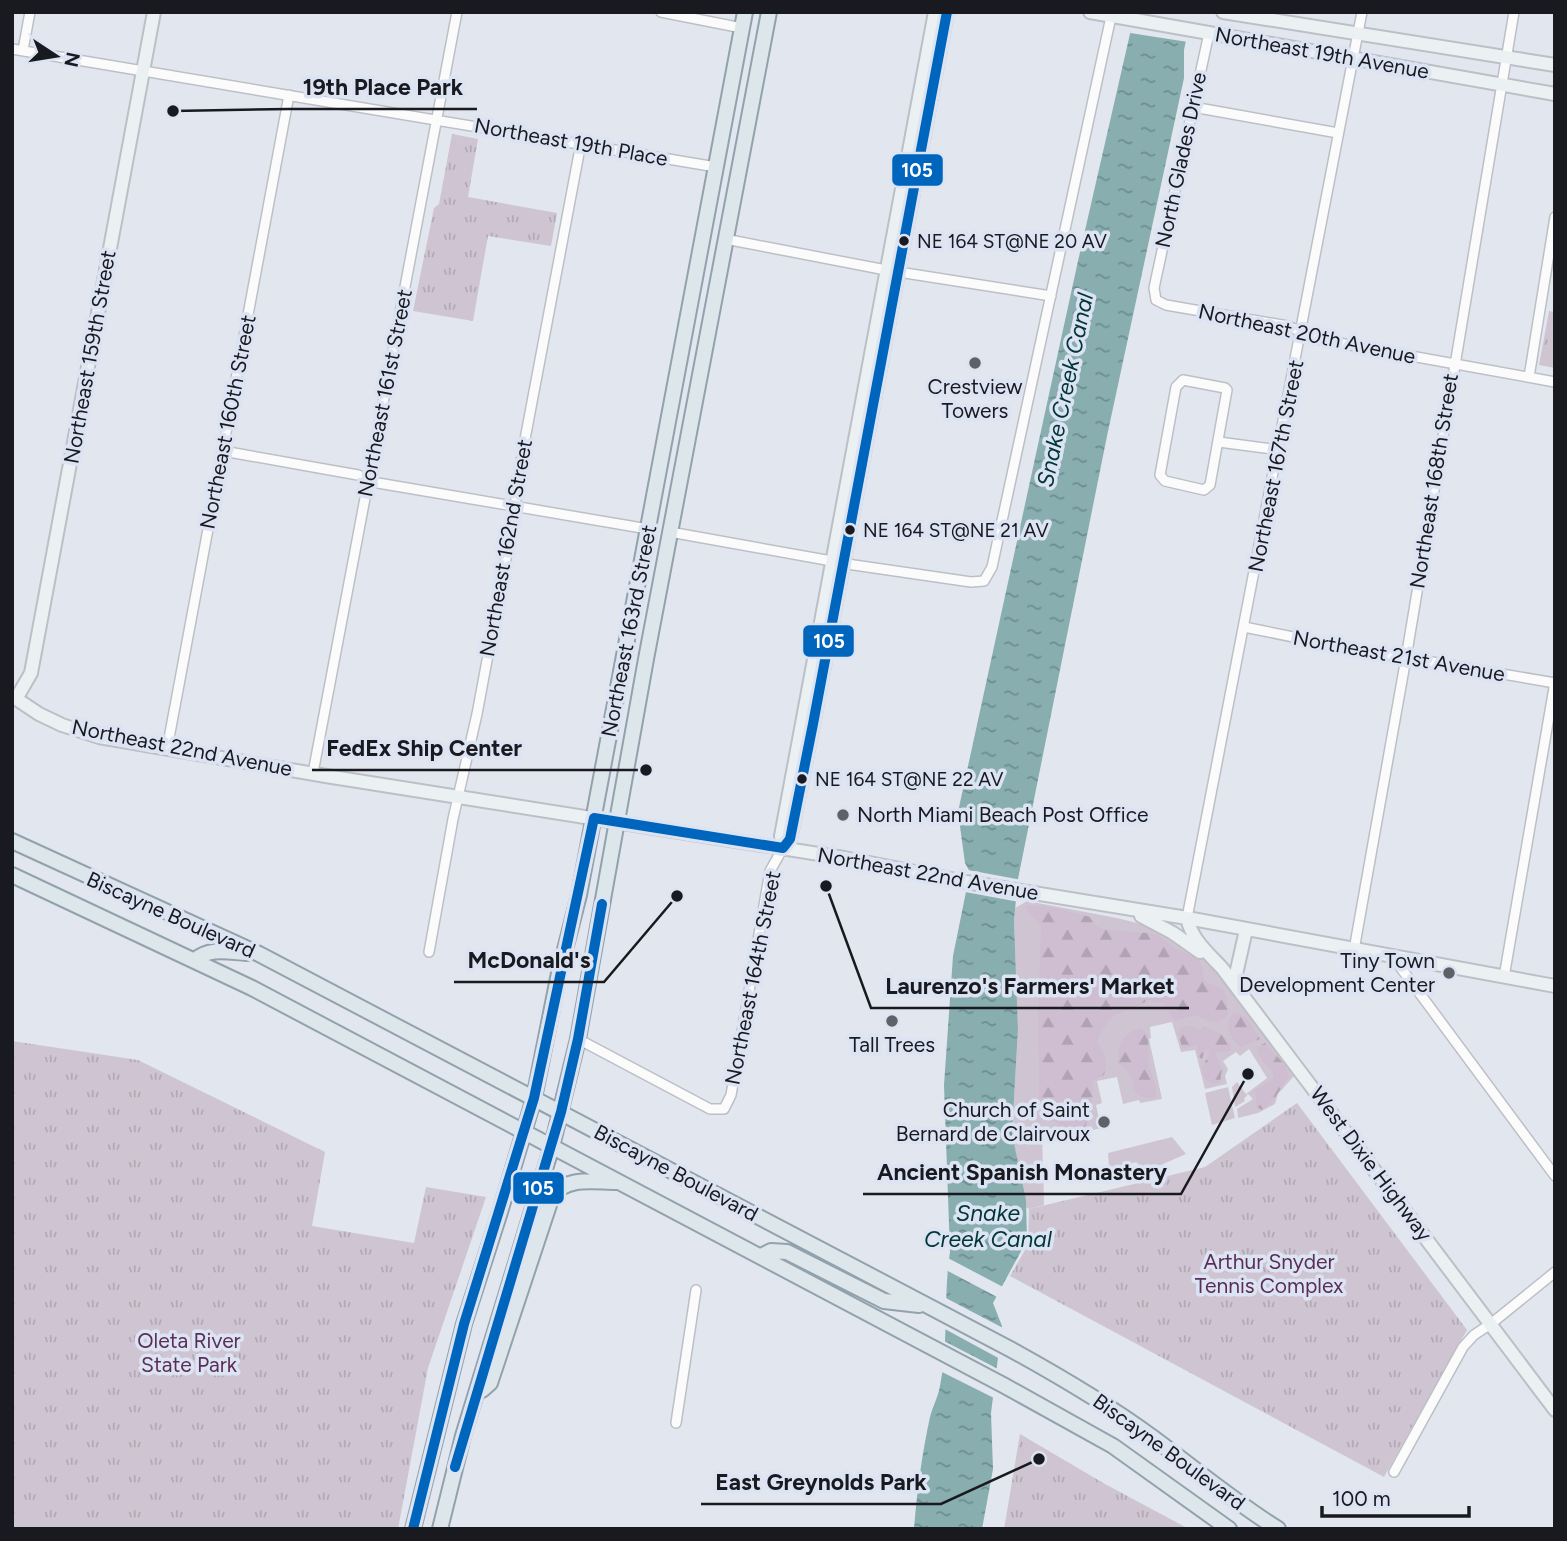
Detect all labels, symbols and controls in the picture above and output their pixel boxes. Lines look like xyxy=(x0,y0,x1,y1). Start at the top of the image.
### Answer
north arrow xyxy=(21,21,91,91)
street label: Northeast 19th Avenue xyxy=(1213,21,1431,84)
text: N xyxy=(59,50,85,69)
callout: 19th Place Park xyxy=(289,65,477,109)
street label: North Glades Drive xyxy=(1150,70,1211,250)
text: 19th Place Park xyxy=(303,73,464,101)
street label: Northeast 19th Place xyxy=(472,112,670,171)
line badge: 105 xyxy=(891,153,944,187)
text: 105 xyxy=(901,159,933,182)
place label: NE 164 ST@NE 20 AV xyxy=(917,230,1107,253)
marker: NE 164 ST@NE 20 AV xyxy=(897,234,911,248)
street label: Northeast 159th Street xyxy=(58,248,121,466)
street label: Northeast 161st Street xyxy=(352,287,417,499)
water label: Snake Creek Canal xyxy=(1031,290,1099,490)
street label: Northeast 20th Avenue xyxy=(1196,298,1418,369)
street label: Northeast 160th Street xyxy=(194,312,261,531)
marker: Crestview Towers xyxy=(967,355,983,371)
street label: Northeast 167th Street xyxy=(1243,358,1308,574)
street label: Northeast 168th Street xyxy=(1404,372,1463,590)
place label: Crestview Towers xyxy=(928,374,1023,423)
street label: Northeast 162nd Street xyxy=(474,437,537,659)
place label: NE 164 ST@NE 21 AV xyxy=(863,519,1049,542)
street label: Northeast 163rd Street xyxy=(596,523,661,739)
marker: NE 164 ST@NE 21 AV xyxy=(843,523,857,537)
line badge: 105 xyxy=(802,624,855,658)
street label: Northeast 21st Avenue xyxy=(1291,625,1507,686)
text: 105 xyxy=(813,630,845,653)
street label: Northeast 22nd Avenue xyxy=(70,714,294,781)
callout: FedEx Ship Center xyxy=(312,726,536,770)
text: FedEx Ship Center xyxy=(326,734,522,762)
place label: NE 164 ST@NE 22 AV xyxy=(815,768,1003,791)
marker: NE 164 ST@NE 22 AV xyxy=(795,772,809,786)
place label: North Miami Beach Post Office xyxy=(857,802,1148,827)
marker: North Miami Beach Post Office xyxy=(835,807,851,823)
street label: Northeast 22nd Avenue xyxy=(816,842,1041,905)
street label: Biscayne Boulevard xyxy=(83,866,259,963)
street label: Northeast 164th Street xyxy=(719,869,786,1087)
callout: McDonald's xyxy=(454,938,604,982)
text: McDonald's xyxy=(468,946,591,974)
place label: Tiny Town Development Center xyxy=(1239,948,1435,997)
callout: Laurenzo's Farmers' Market xyxy=(871,964,1189,1008)
marker: Tiny Town Development Center xyxy=(1441,965,1457,981)
text: Laurenzo's Farmers' Market xyxy=(885,972,1175,1000)
marker: Tall Trees xyxy=(884,1013,900,1029)
place label: Tall Trees xyxy=(849,1032,935,1057)
street label: West Dixie Highway xyxy=(1305,1082,1438,1246)
place label: Church of Saint Bernard de Clairvoux xyxy=(896,1097,1090,1146)
marker: Church of Saint Bernard de Clairvoux xyxy=(1096,1114,1112,1130)
street label: Biscayne Boulevard xyxy=(590,1119,763,1226)
callout: Ancient Spanish Monastery xyxy=(863,1150,1181,1194)
text: Ancient Spanish Monastery xyxy=(877,1158,1168,1186)
line badge: 105 xyxy=(512,1171,565,1205)
text: 105 xyxy=(522,1177,554,1200)
water label: Snake Creek Canal xyxy=(924,1199,1053,1253)
park label: Arthur Snyder Tennis Complex xyxy=(1195,1249,1343,1298)
park label: Oleta River State Park xyxy=(137,1328,241,1377)
street label: Biscayne Boulevard xyxy=(1088,1388,1250,1515)
callout: East Greynolds Park xyxy=(701,1460,941,1504)
text: East Greynolds Park xyxy=(715,1468,927,1496)
scale bar xyxy=(1322,1474,1469,1518)
text: 100 m xyxy=(1332,1486,1391,1511)

